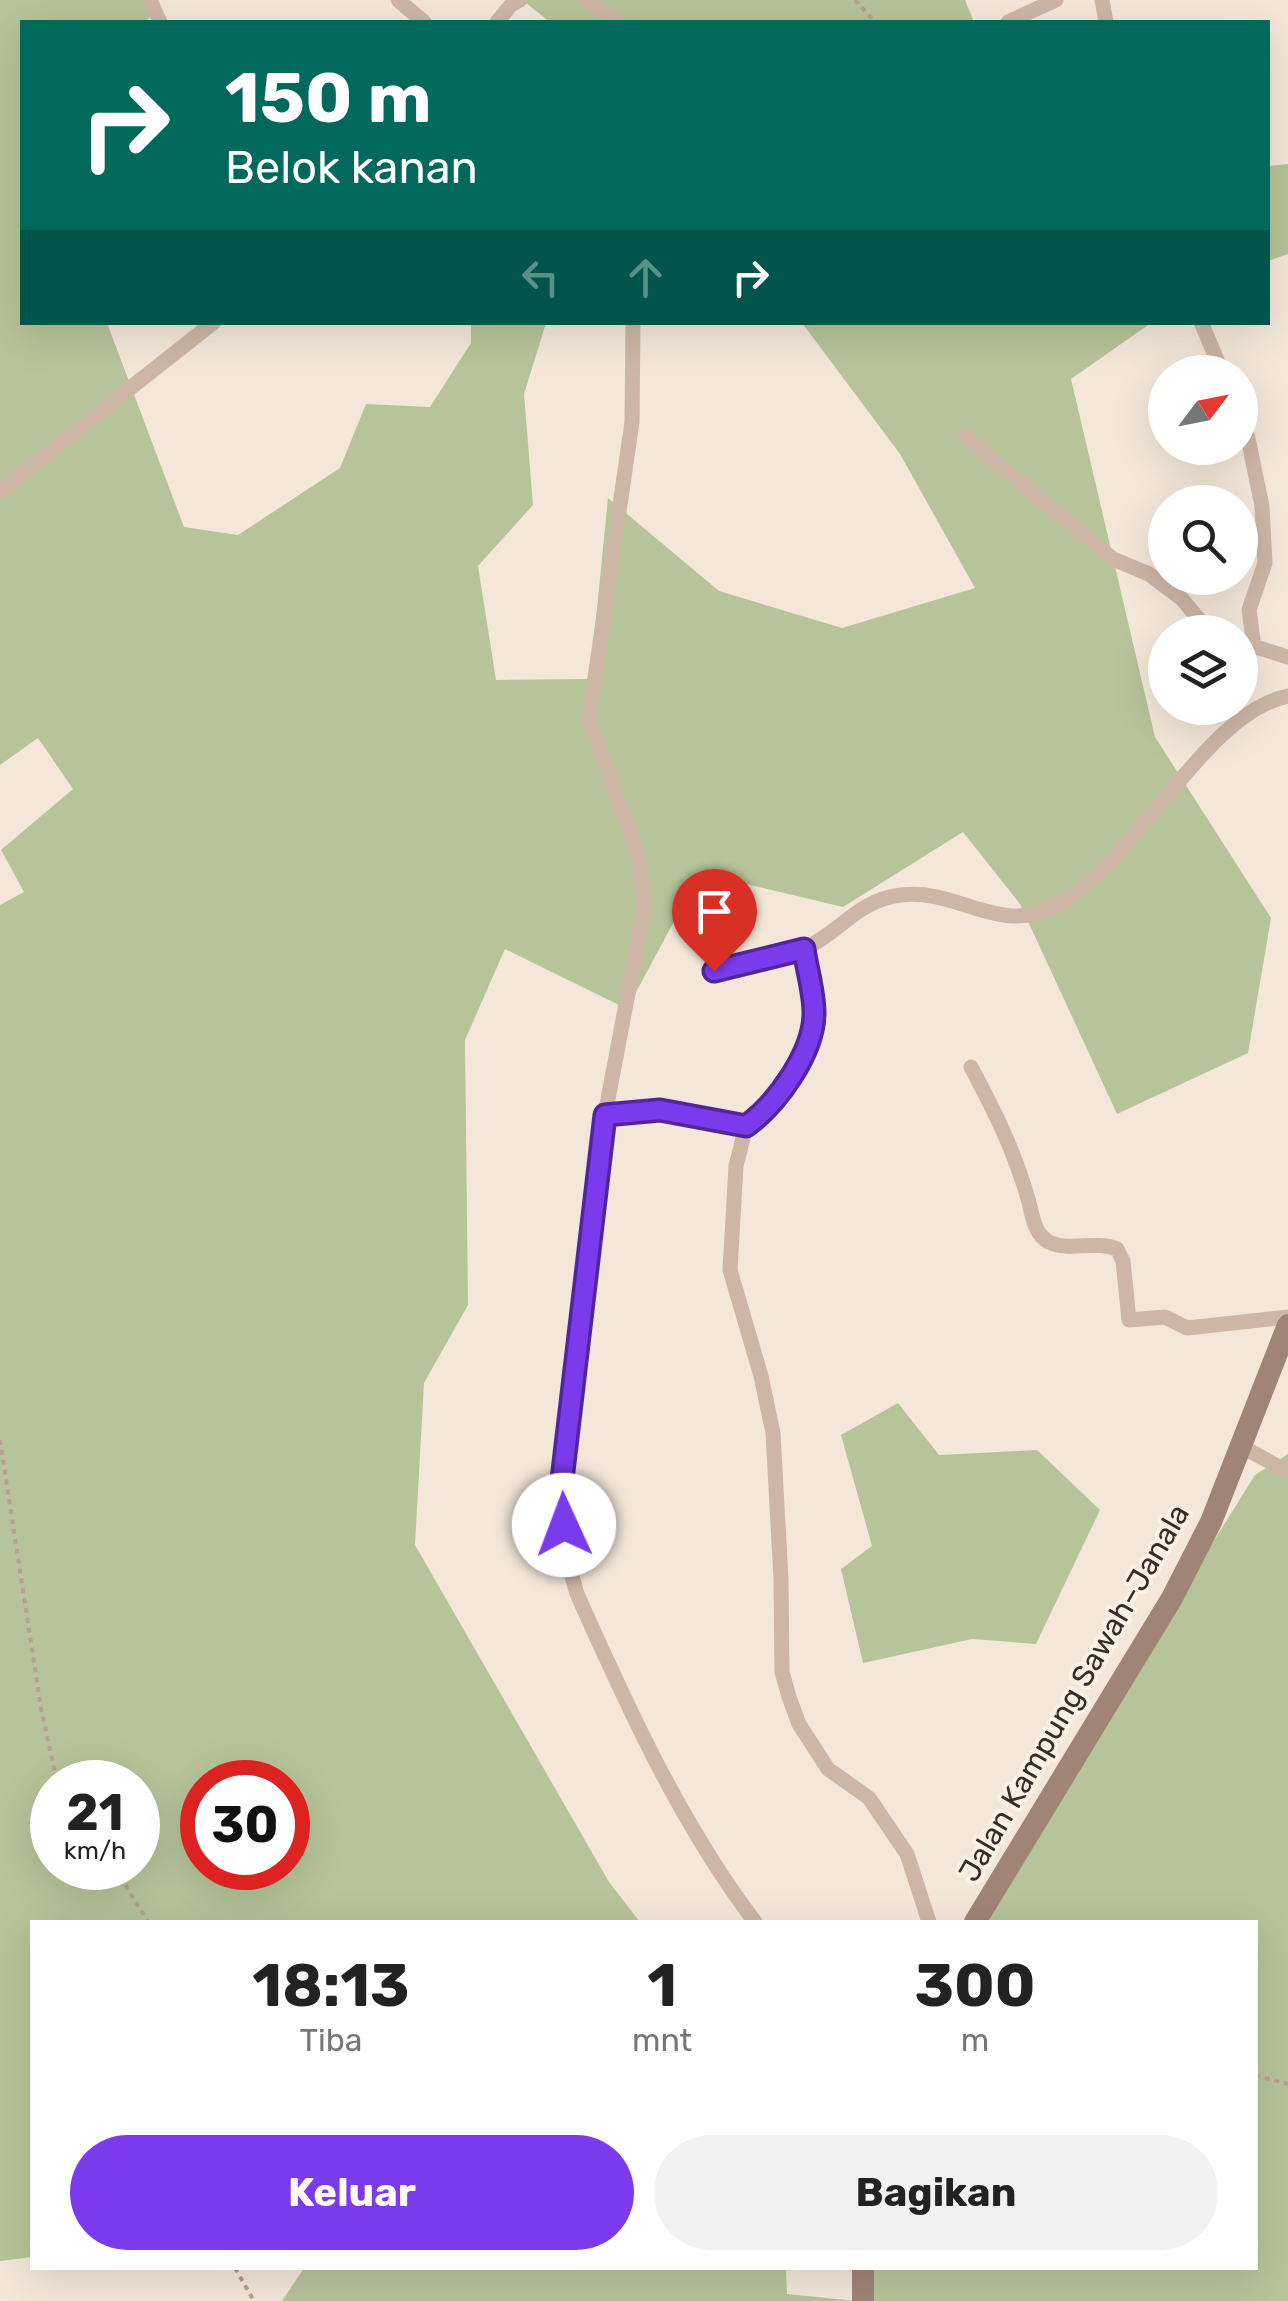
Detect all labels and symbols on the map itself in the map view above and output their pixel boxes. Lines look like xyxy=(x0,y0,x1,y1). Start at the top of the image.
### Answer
north arrow xyxy=(1148,355,1258,465)
pin xyxy=(672,869,757,972)
position arrow xyxy=(512,1473,616,1577)
street label: Jalan Kampung Sawah–Janala xyxy=(951,1498,1197,1888)
speed limit sign: 30 xyxy=(180,1760,310,1890)

